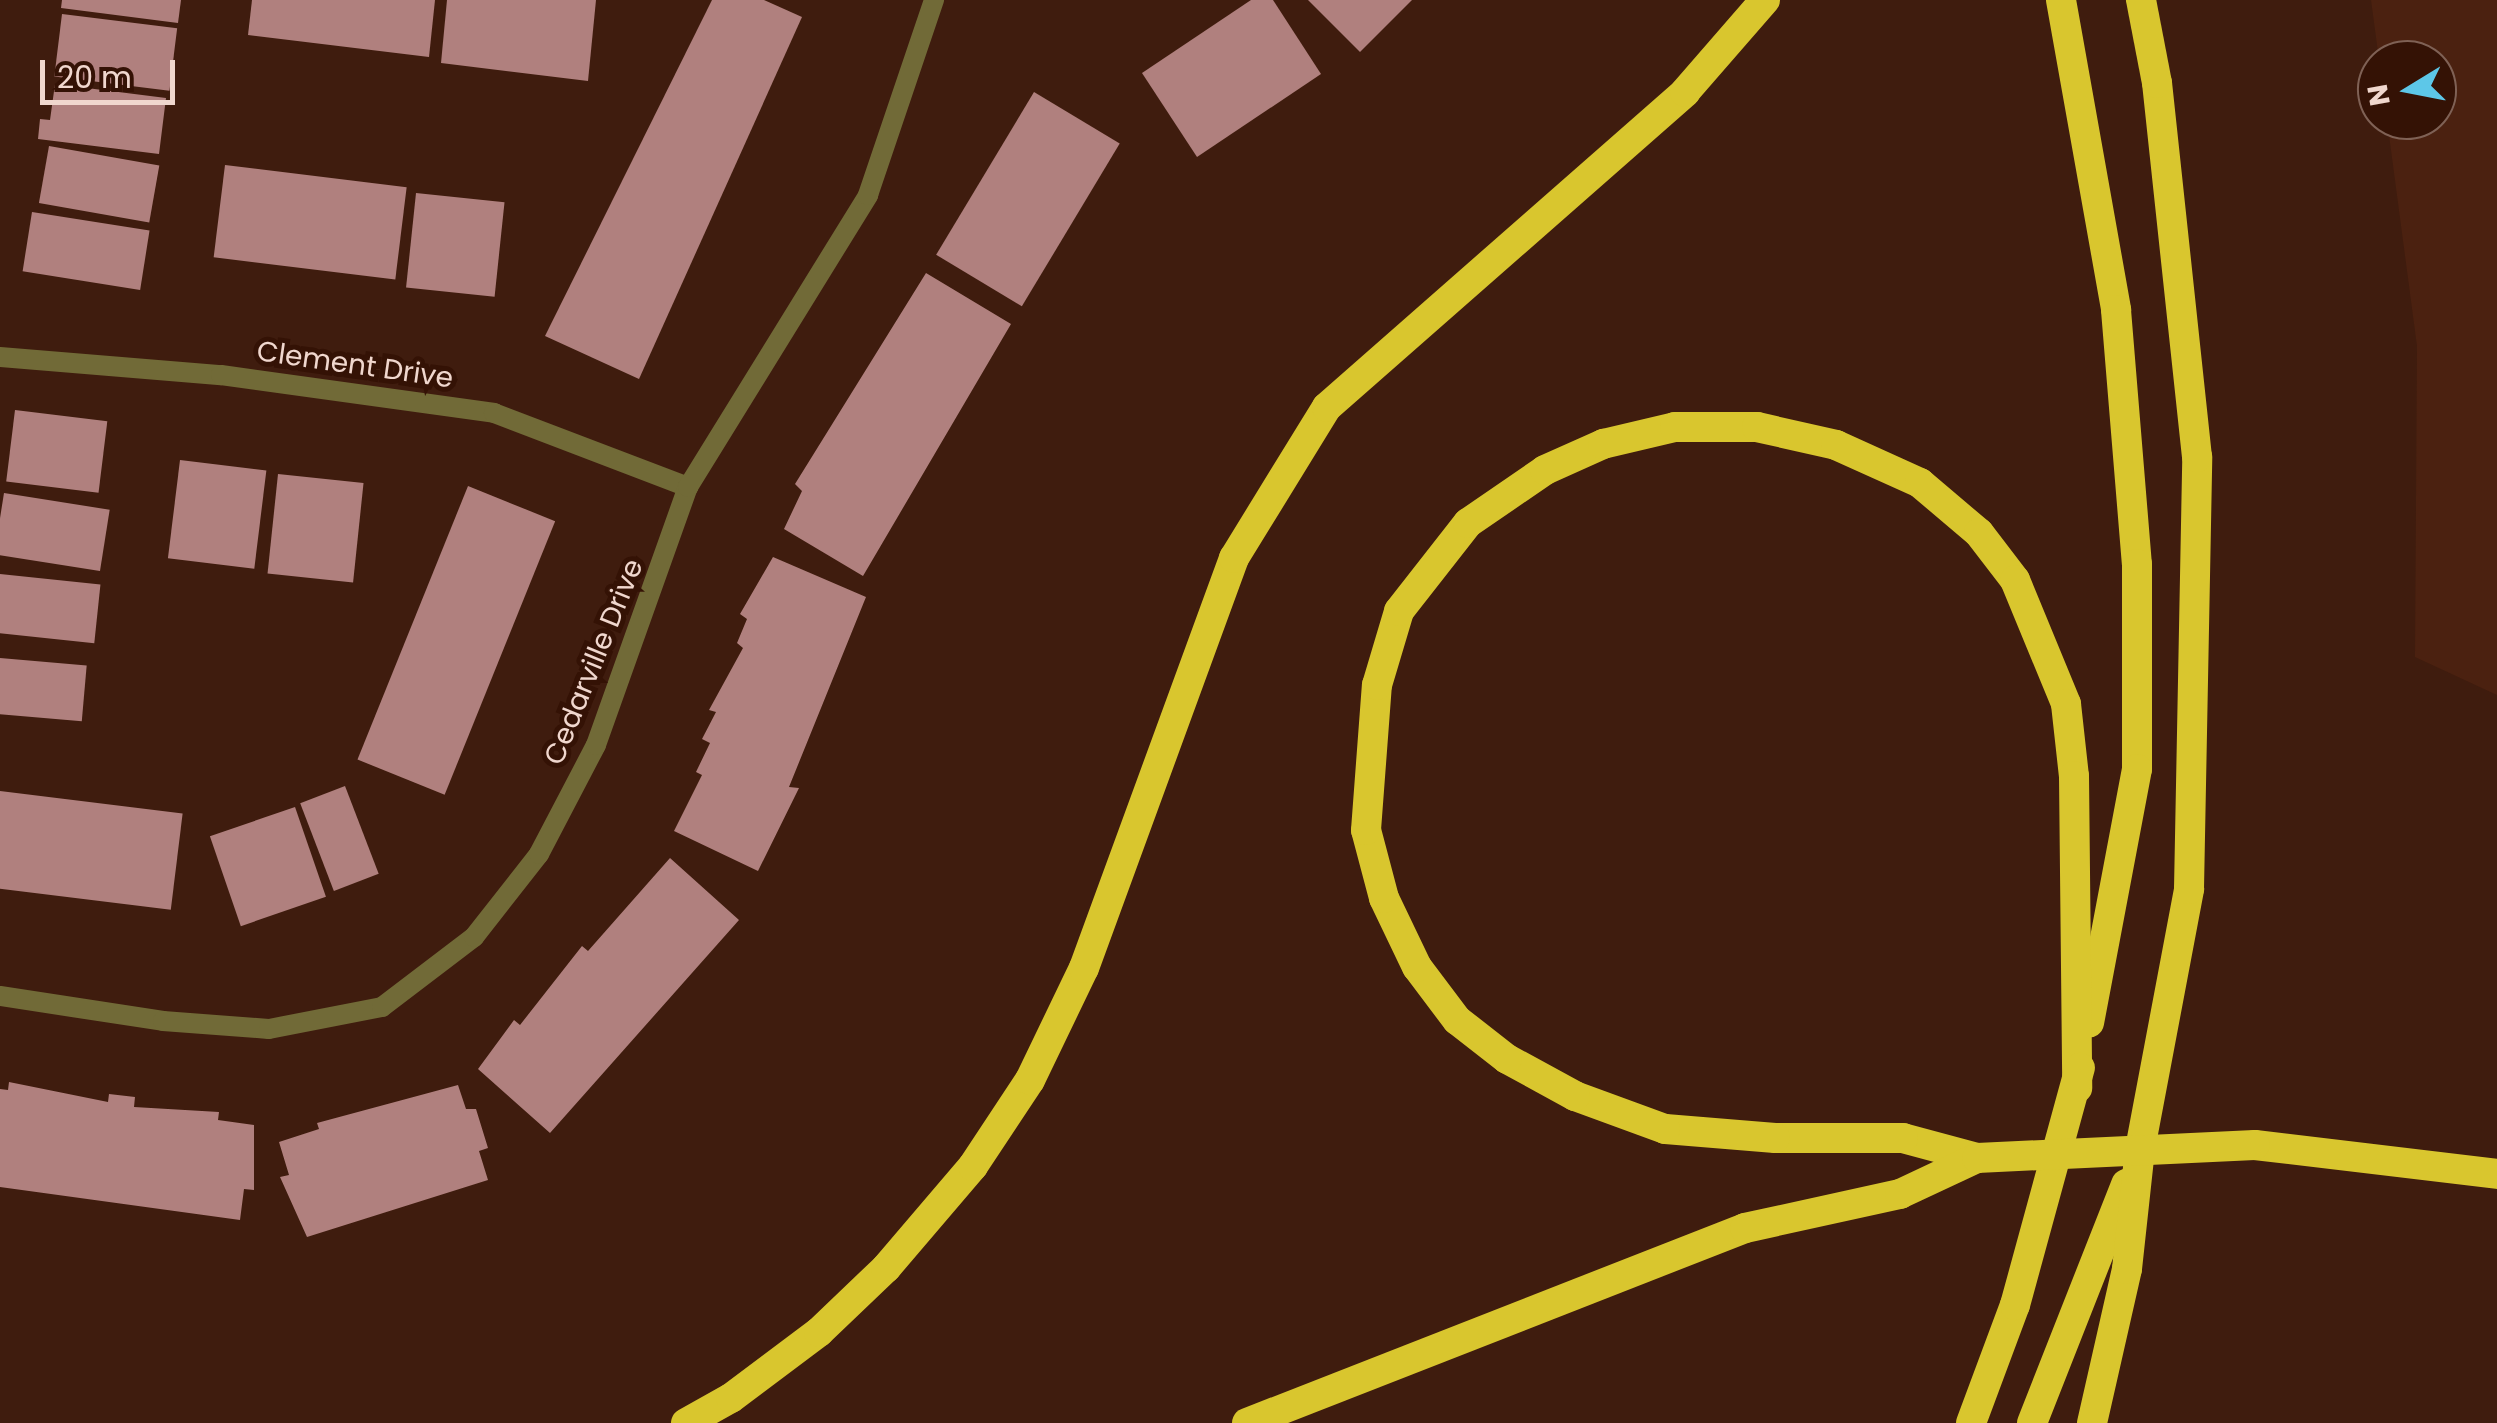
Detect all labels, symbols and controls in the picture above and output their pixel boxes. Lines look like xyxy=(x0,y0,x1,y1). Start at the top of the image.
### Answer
scale bar xyxy=(45,40,180,102)
north arrow xyxy=(2357,40,2457,140)
text: 20 m xyxy=(57,56,132,99)
text: N xyxy=(2358,81,2400,109)
street label: Clement Drive xyxy=(255,335,455,395)
street label: Cedarville Drive xyxy=(537,554,651,770)

